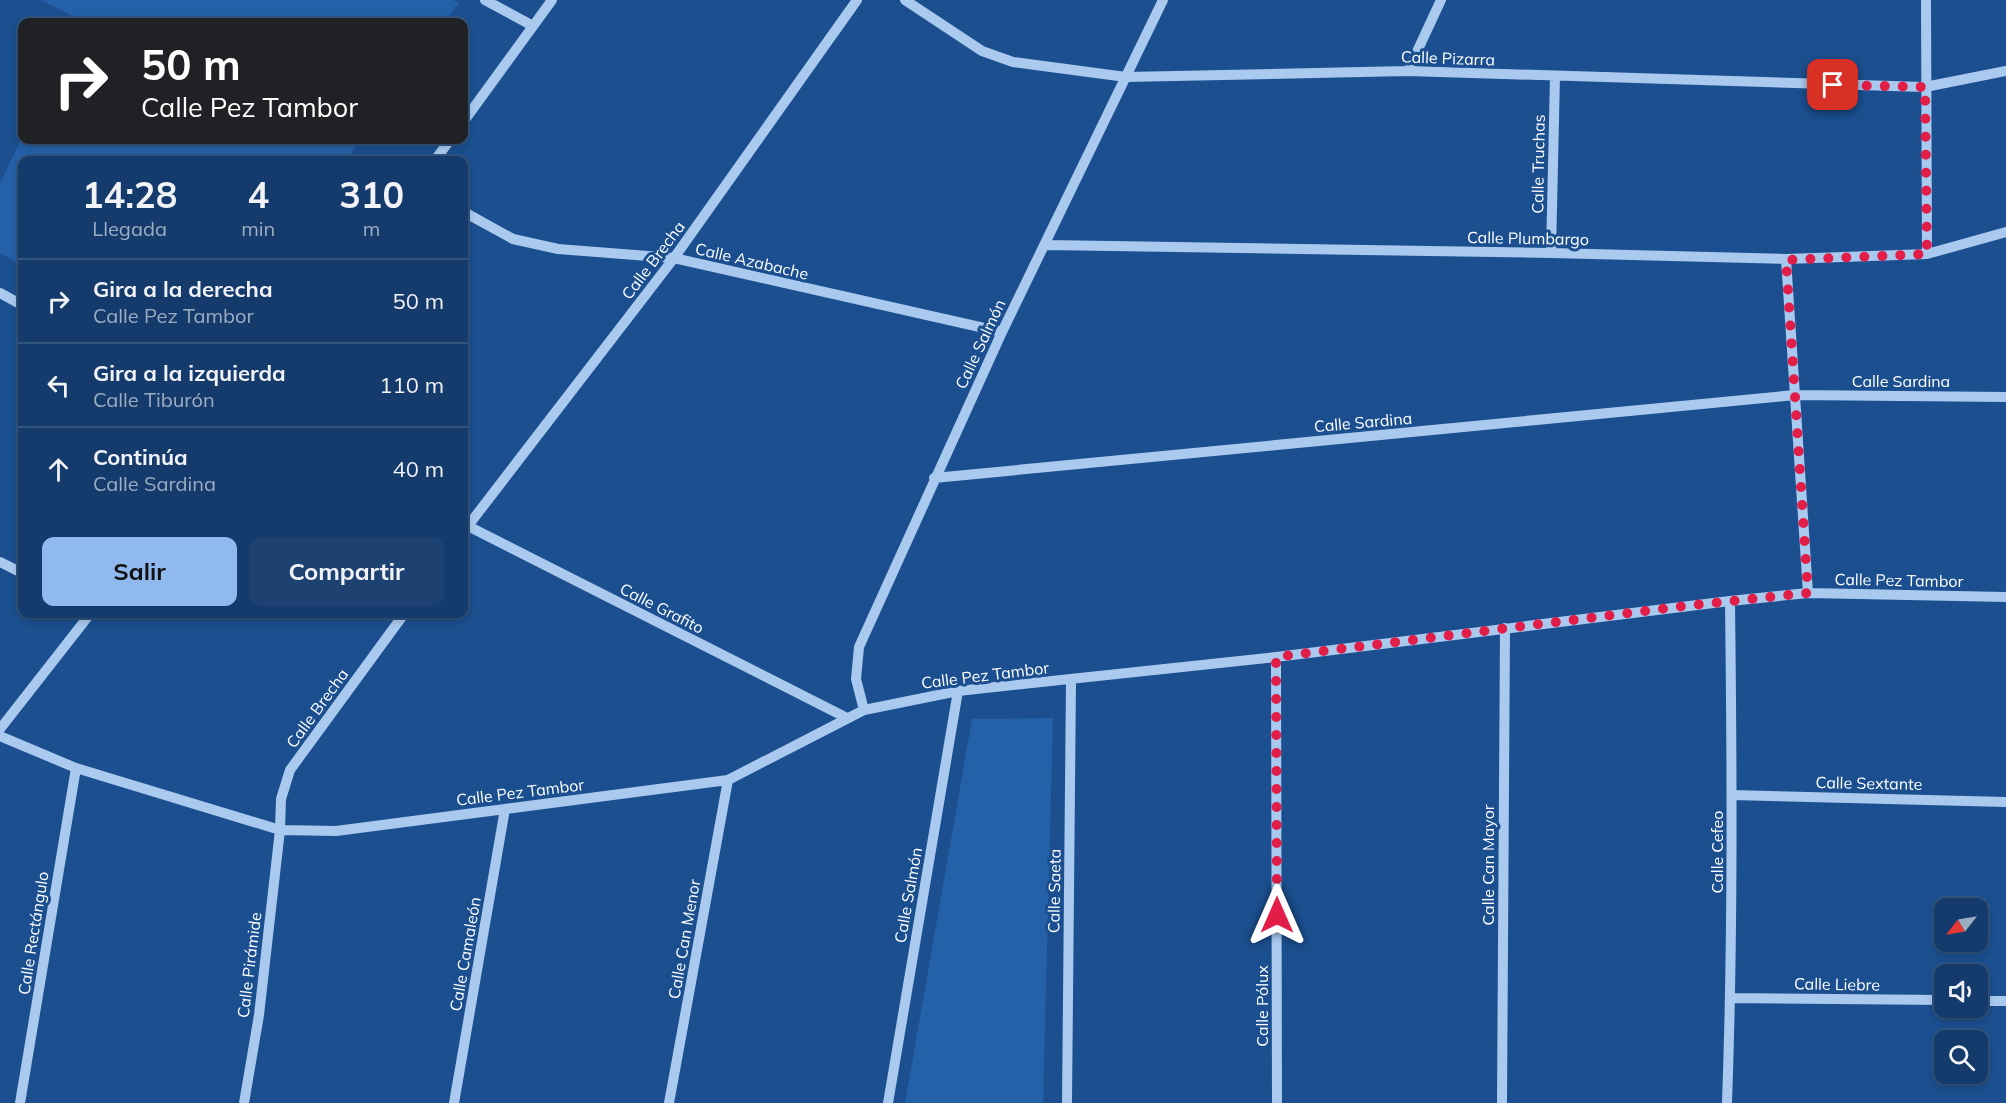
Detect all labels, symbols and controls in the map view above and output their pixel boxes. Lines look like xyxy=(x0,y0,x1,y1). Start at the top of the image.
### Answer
text: 50 m xyxy=(141,38,241,91)
icon: right xyxy=(42,42,120,120)
street label: Calle Pizarra xyxy=(1401,46,1495,70)
pin xyxy=(1807,59,1858,110)
icon: arrive xyxy=(1816,68,1849,101)
text: Calle Pez Tambor xyxy=(141,90,358,124)
street label: Calle Truchas xyxy=(1527,114,1549,214)
text: 14:28 xyxy=(82,172,177,217)
text: 4 xyxy=(247,172,269,217)
text: 310 xyxy=(339,172,404,217)
text: Llegada xyxy=(92,216,167,241)
text: min xyxy=(241,216,275,241)
text: m xyxy=(363,216,380,241)
street label: Calle Brecha xyxy=(617,217,689,303)
street label: Calle Plumbargo xyxy=(1467,227,1589,249)
street label: Calle Azabache xyxy=(693,238,811,284)
text: Gira a la derecha xyxy=(93,275,273,303)
icon: right xyxy=(42,285,75,318)
text: 50 m xyxy=(393,287,444,315)
street label: Calle Salmón xyxy=(950,296,1010,392)
text: Calle Pez Tambor xyxy=(93,303,254,328)
text: Gira a la izquierda xyxy=(93,359,286,387)
icon: left xyxy=(42,369,75,402)
text: 110 m xyxy=(379,371,444,399)
street label: Calle Sardina xyxy=(1852,371,1950,391)
text: Calle Tiburón xyxy=(93,387,215,412)
street label: Calle Sardina xyxy=(1313,408,1413,436)
text: Continúa xyxy=(93,443,188,471)
icon: ahead xyxy=(42,453,75,486)
text: 40 m xyxy=(393,455,444,483)
text: Calle Sardina xyxy=(93,471,216,496)
button: Salir xyxy=(42,537,237,606)
button: Compartir xyxy=(249,537,444,606)
street label: Calle Pez Tambor xyxy=(1835,569,1964,591)
street label: Calle Grafito xyxy=(617,578,707,638)
street label: Calle Pez Tambor xyxy=(920,657,1050,693)
street label: Calle Brecha xyxy=(282,665,352,751)
street label: Calle Sextante xyxy=(1815,772,1923,794)
street label: Calle Pez Tambor xyxy=(455,774,585,810)
street label: Calle Can Mayor xyxy=(1478,804,1498,926)
street label: Calle Cefeo xyxy=(1707,811,1727,893)
street label: Calle Salmón xyxy=(890,846,926,944)
street label: Calle Saeta xyxy=(1043,849,1065,933)
street label: Calle Rectángulo xyxy=(13,870,53,996)
street label: Calle Can Menor xyxy=(664,877,704,1001)
position arrow xyxy=(1245,883,1309,947)
street label: Calle Camaleón xyxy=(445,895,485,1013)
north arrow xyxy=(1934,898,1988,952)
map controls xyxy=(1934,898,1988,1084)
street label: Calle Pirámide xyxy=(233,911,265,1019)
button: sound xyxy=(1934,964,1988,1018)
street label: Calle Pólux xyxy=(1252,965,1272,1047)
street label: Calle Liebre xyxy=(1794,973,1880,995)
button: search xyxy=(1934,1030,1988,1084)

